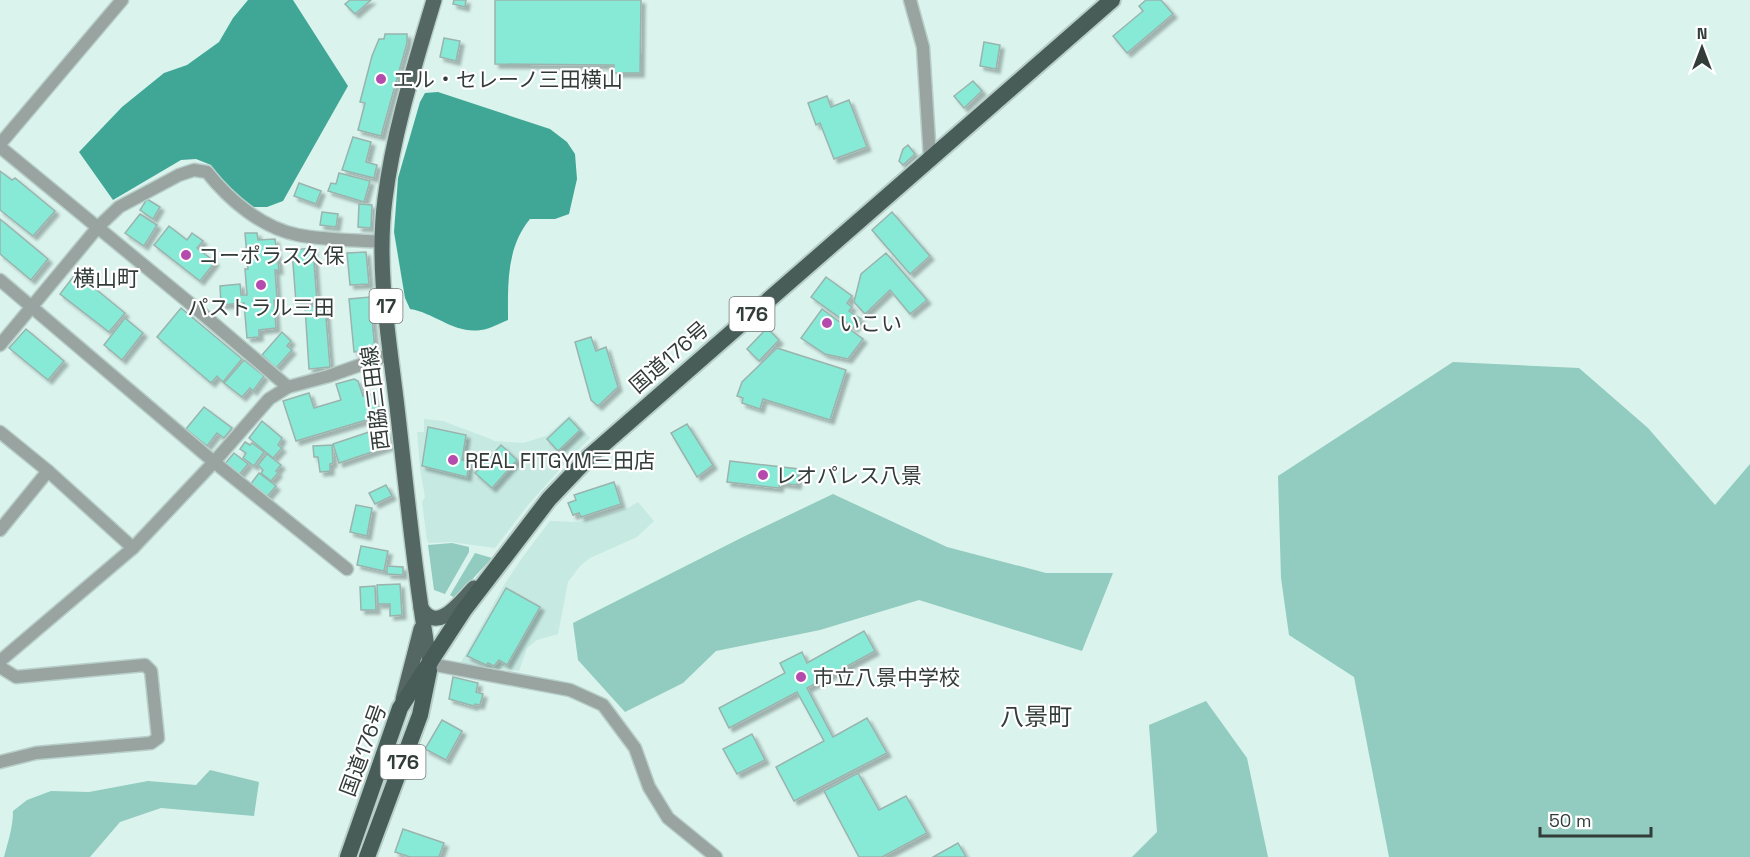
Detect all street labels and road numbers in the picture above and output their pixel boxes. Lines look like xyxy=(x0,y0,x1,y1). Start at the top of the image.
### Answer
road number: 17 xyxy=(370,289,402,323)
road number: 176 xyxy=(730,297,774,331)
street label: 国道176号 xyxy=(624,315,714,399)
street label: 西脇三田線 xyxy=(355,344,395,452)
street label: 国道176号 xyxy=(334,700,392,800)
road number: 176 xyxy=(380,745,426,779)

